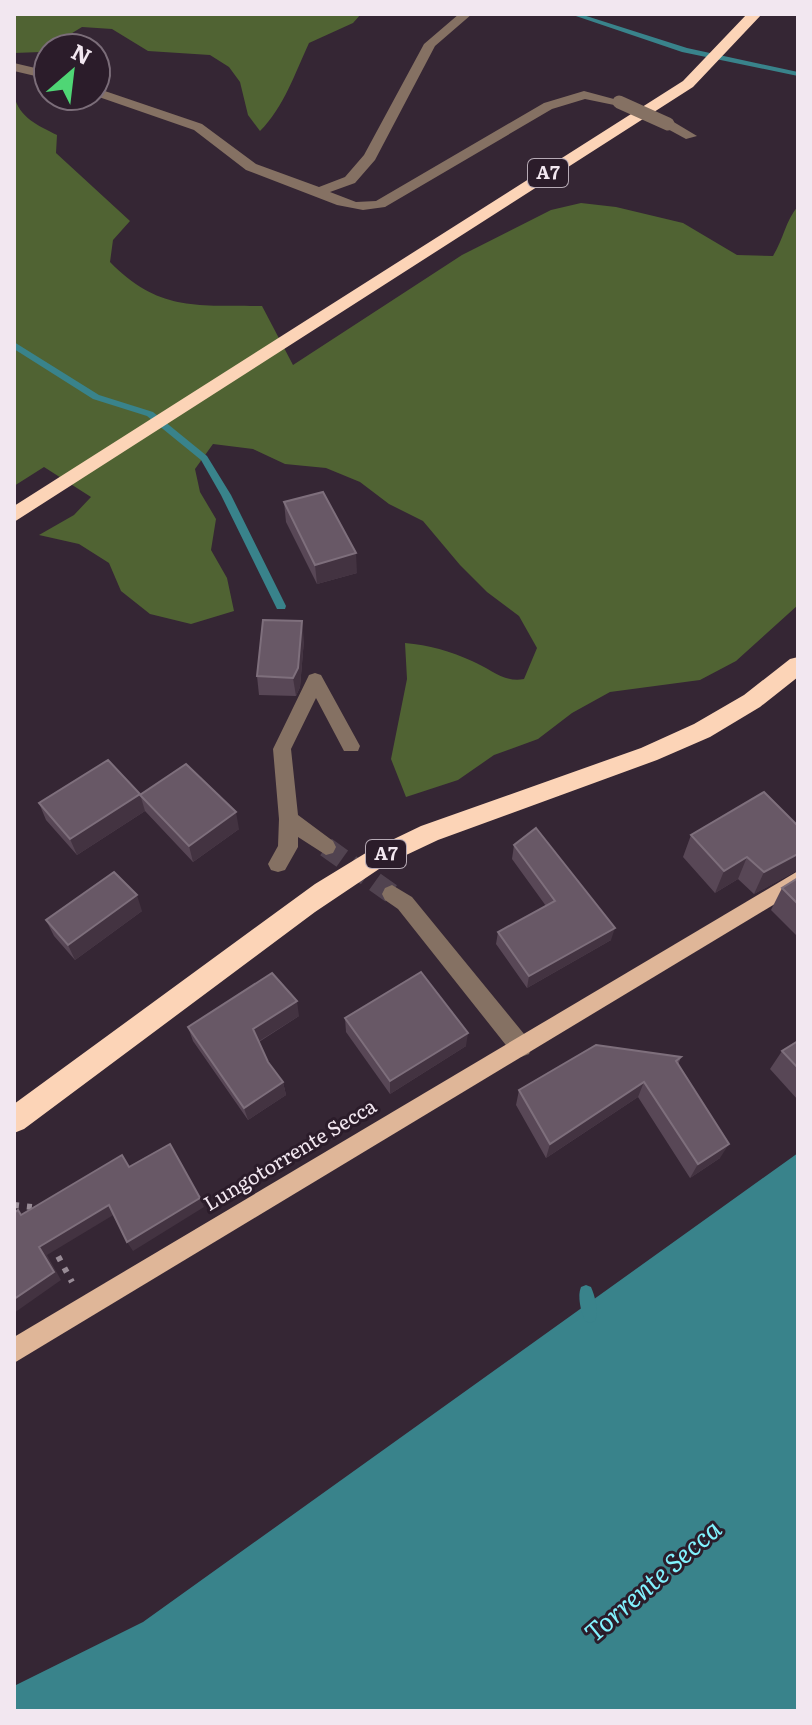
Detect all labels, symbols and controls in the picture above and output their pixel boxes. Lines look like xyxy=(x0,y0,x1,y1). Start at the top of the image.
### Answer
north arrow xyxy=(32,32,112,112)
text: N xyxy=(66,34,98,72)
road number: A7 xyxy=(528,159,568,187)
road number: A7 xyxy=(366,840,406,868)
street label: Lungotorrente Secca xyxy=(197,1090,381,1217)
water label: Torrente Secca xyxy=(574,1508,728,1650)

